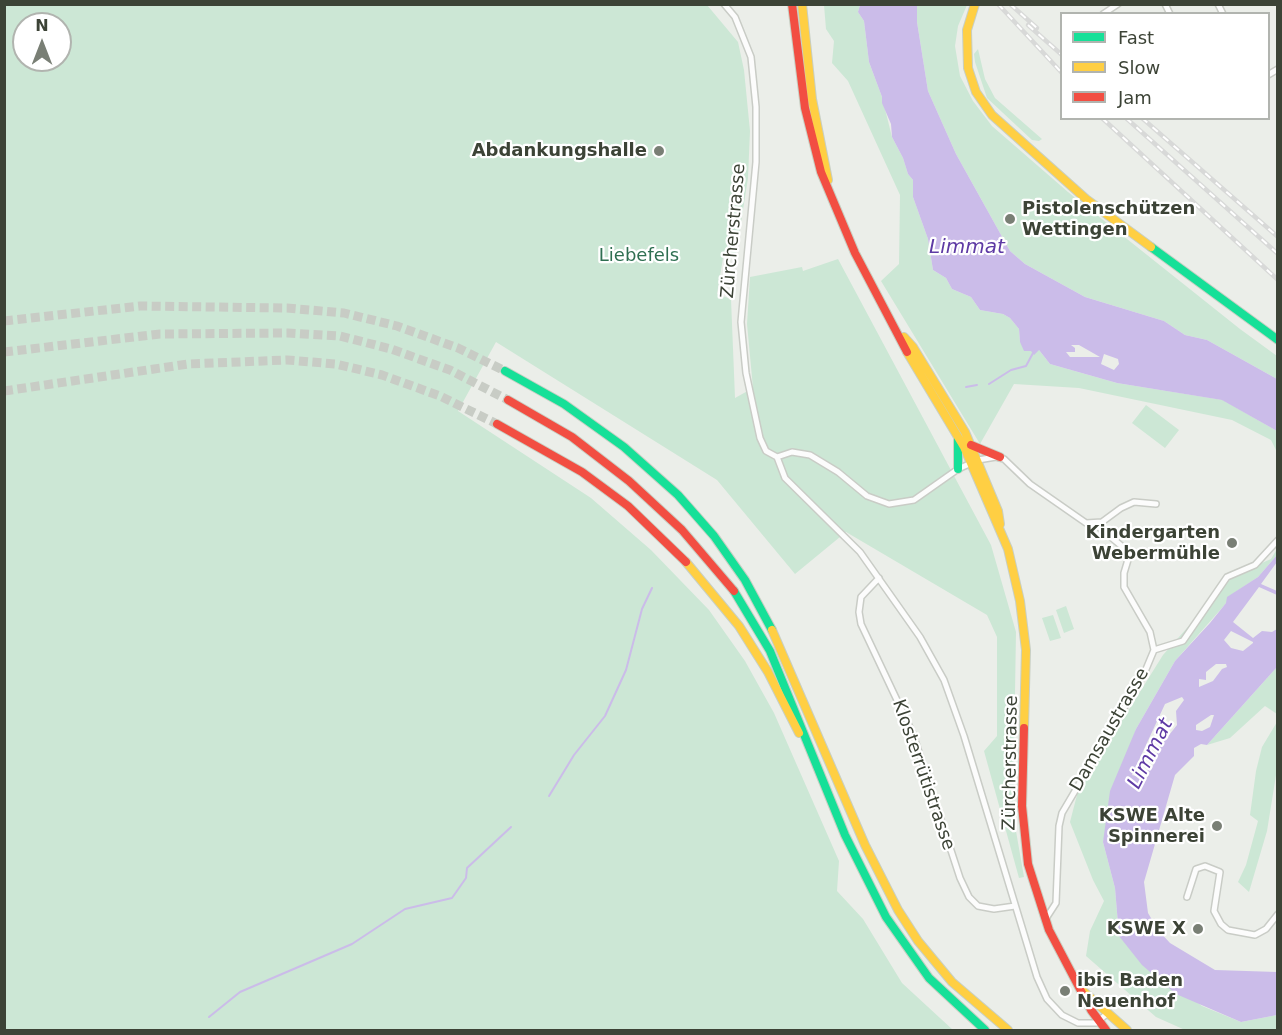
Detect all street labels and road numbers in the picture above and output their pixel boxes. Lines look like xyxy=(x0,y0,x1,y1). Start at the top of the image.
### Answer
street label: Zürcherstrasse xyxy=(717,163,751,299)
street label: Damsaustrasse xyxy=(1066,664,1154,796)
street label: Zürcherstrasse xyxy=(999,695,1023,831)
street label: Klosterrütistrasse xyxy=(887,697,959,853)

